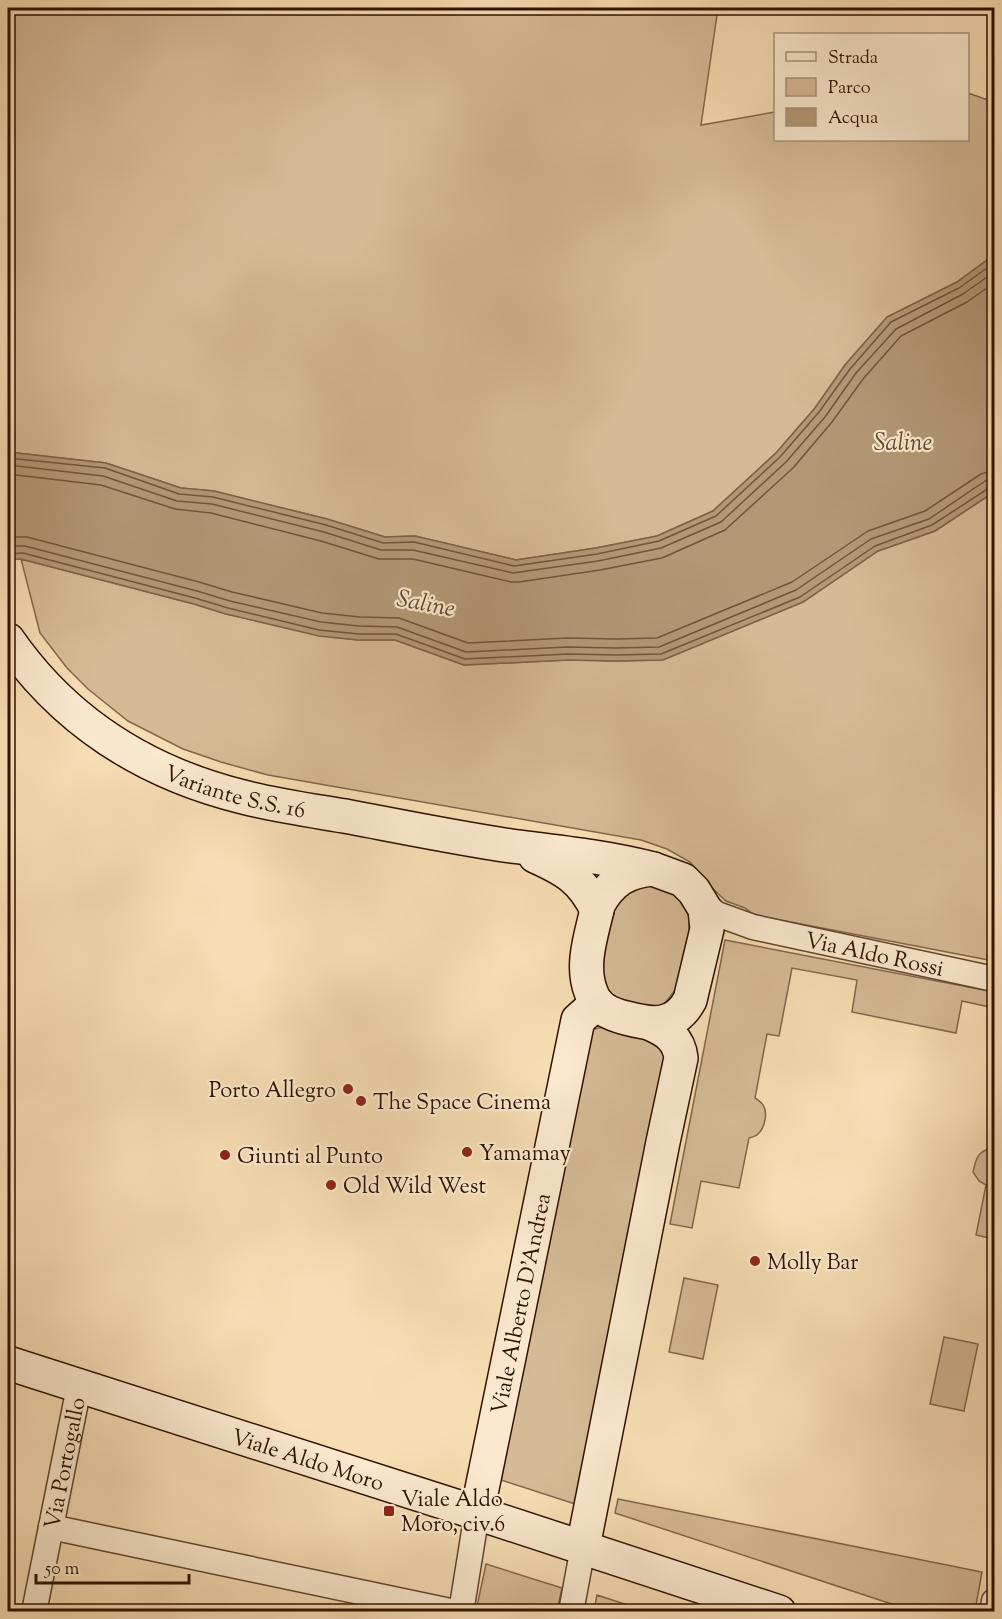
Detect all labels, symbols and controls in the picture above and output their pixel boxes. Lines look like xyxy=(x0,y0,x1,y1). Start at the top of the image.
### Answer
legend xyxy=(774,33,969,141)
text: Strada xyxy=(828,46,878,72)
text: Parco xyxy=(828,76,871,102)
text: Acqua xyxy=(828,106,878,132)
water label: Saline xyxy=(874,427,932,461)
water label: Saline xyxy=(394,583,458,627)
street label: Variante S.S. 16 xyxy=(158,759,308,828)
street label: Via Aldo Rossi xyxy=(802,926,946,987)
place label: Porto Allegro xyxy=(209,1076,336,1108)
marker: Porto Allegro xyxy=(341,1082,355,1096)
place label: The Space Cinema xyxy=(373,1088,551,1120)
marker: The Space Cinema xyxy=(354,1094,368,1108)
place label: Yamamay xyxy=(479,1139,571,1171)
place label: Giunti al Punto xyxy=(237,1142,383,1174)
marker: Yamamay xyxy=(460,1145,474,1159)
marker: Giunti al Punto xyxy=(218,1148,232,1162)
place label: Old Wild West xyxy=(343,1172,486,1204)
marker: Old Wild West xyxy=(324,1178,338,1192)
street label: Viale Alberto D'Andrea xyxy=(485,1190,561,1417)
place label: Molly Bar xyxy=(767,1248,858,1280)
marker: Molly Bar xyxy=(748,1254,762,1268)
street label: Via Portogallo xyxy=(38,1395,96,1532)
street label: Viale Aldo Moro xyxy=(227,1422,388,1501)
place label: Viale Aldo Moro, civ.6 xyxy=(401,1485,505,1542)
marker: Viale Aldo Moro, civ.6 xyxy=(382,1504,396,1518)
scale bar xyxy=(36,1547,189,1585)
text: 50 m xyxy=(44,1557,80,1583)

